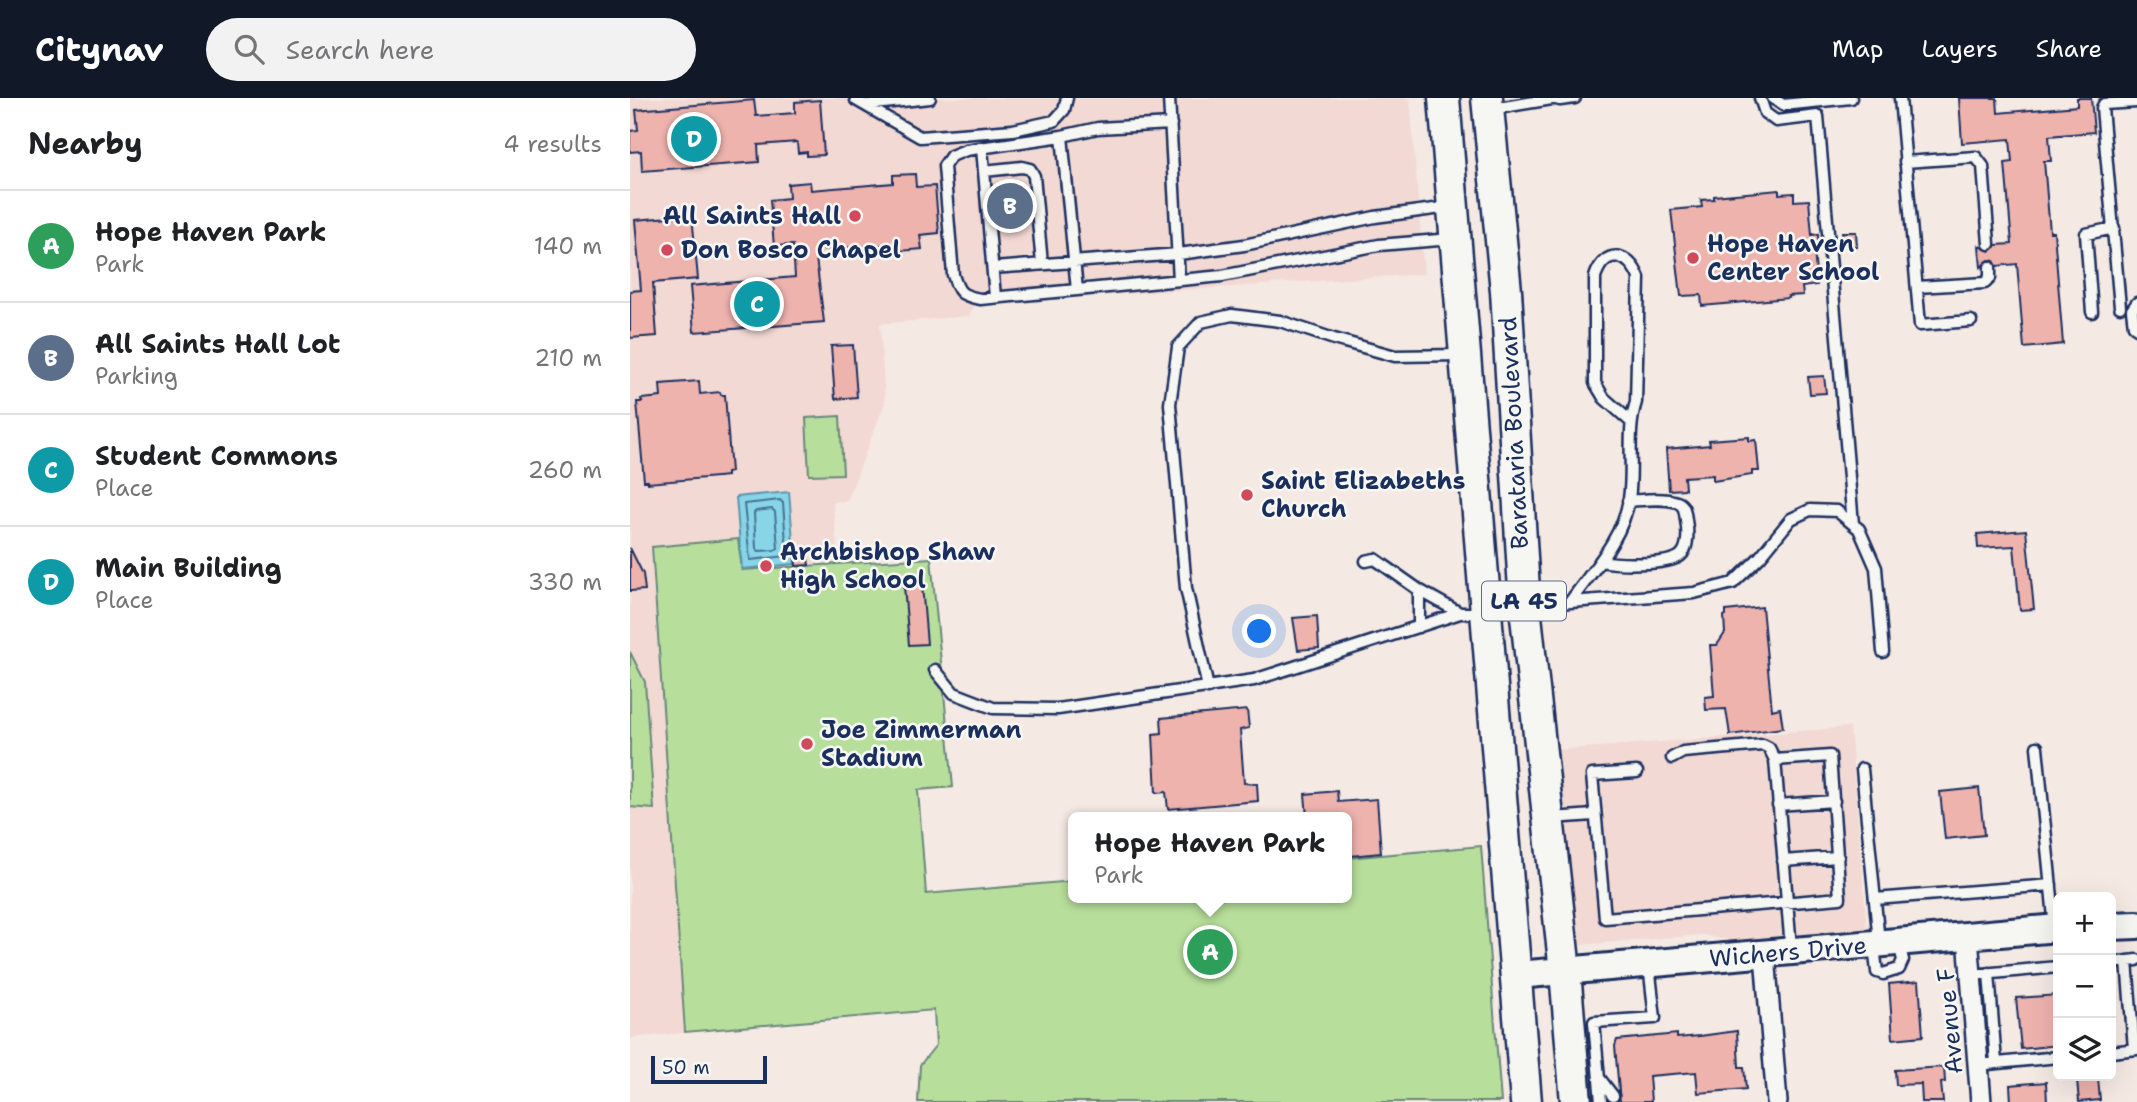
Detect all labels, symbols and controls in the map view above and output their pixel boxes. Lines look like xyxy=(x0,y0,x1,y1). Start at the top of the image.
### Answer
search box xyxy=(206,18,696,81)
text: Citynav xyxy=(35,27,164,72)
icon: search xyxy=(230,30,268,68)
text: Search here xyxy=(286,32,434,67)
text: Map xyxy=(1832,33,1883,65)
text: Layers xyxy=(1921,33,1998,65)
text: Share xyxy=(2036,33,2102,65)
pin: D xyxy=(671,113,717,165)
text: Nearby xyxy=(28,123,143,164)
text: 4 results xyxy=(503,129,602,159)
pin: B xyxy=(987,180,1033,232)
place label: All Saints Hall xyxy=(663,200,841,232)
marker: All Saints Hall xyxy=(847,208,863,224)
text: Hope Haven Park xyxy=(95,214,326,249)
place label: Hope Haven Center School xyxy=(1707,228,1879,288)
text: A xyxy=(42,231,60,261)
text: 140 m xyxy=(534,231,602,261)
place label: Don Bosco Chapel xyxy=(681,234,901,266)
marker: Don Bosco Chapel xyxy=(659,242,675,258)
text: Park xyxy=(95,249,144,279)
marker: Hope Haven Center School xyxy=(1685,250,1701,266)
pin: C xyxy=(734,278,780,330)
street label: Barataria Boulevard xyxy=(1492,316,1536,550)
text: All Saints Hall Lot xyxy=(95,326,340,361)
text: B xyxy=(44,343,58,373)
text: 210 m xyxy=(534,343,602,373)
text: Parking xyxy=(95,361,178,391)
text: Student Commons xyxy=(95,438,338,473)
text: C xyxy=(44,455,58,485)
text: 260 m xyxy=(528,455,602,485)
place label: Saint Elizabeths Church xyxy=(1261,465,1465,525)
text: Place xyxy=(95,473,154,503)
marker: Saint Elizabeths Church xyxy=(1239,487,1255,503)
place label: Archbishop Shaw High School xyxy=(780,536,995,596)
text: Main Building xyxy=(95,550,282,585)
marker: Archbishop Shaw High School xyxy=(758,558,774,574)
text: D xyxy=(43,567,59,597)
text: 330 m xyxy=(528,567,602,597)
road number: LA 45 xyxy=(1482,582,1566,621)
text: Place xyxy=(95,585,154,615)
your location xyxy=(1242,614,1276,648)
place label: Joe Zimmerman Stadium xyxy=(821,714,1021,774)
marker: Joe Zimmerman Stadium xyxy=(799,736,815,752)
popup xyxy=(1068,812,1352,903)
text: Hope Haven Park xyxy=(1094,825,1326,860)
text: Park xyxy=(1094,860,1144,890)
map controls xyxy=(2053,892,2116,1081)
button: + xyxy=(2053,892,2116,955)
pin: A xyxy=(1187,926,1233,978)
street label: Wichers Drive xyxy=(1708,929,1868,975)
button: − xyxy=(2053,955,2116,1018)
street label: Avenue F xyxy=(1929,967,1971,1075)
button: layers xyxy=(2053,1018,2116,1081)
scale bar xyxy=(651,1053,766,1085)
text: 50 m xyxy=(662,1055,710,1080)

